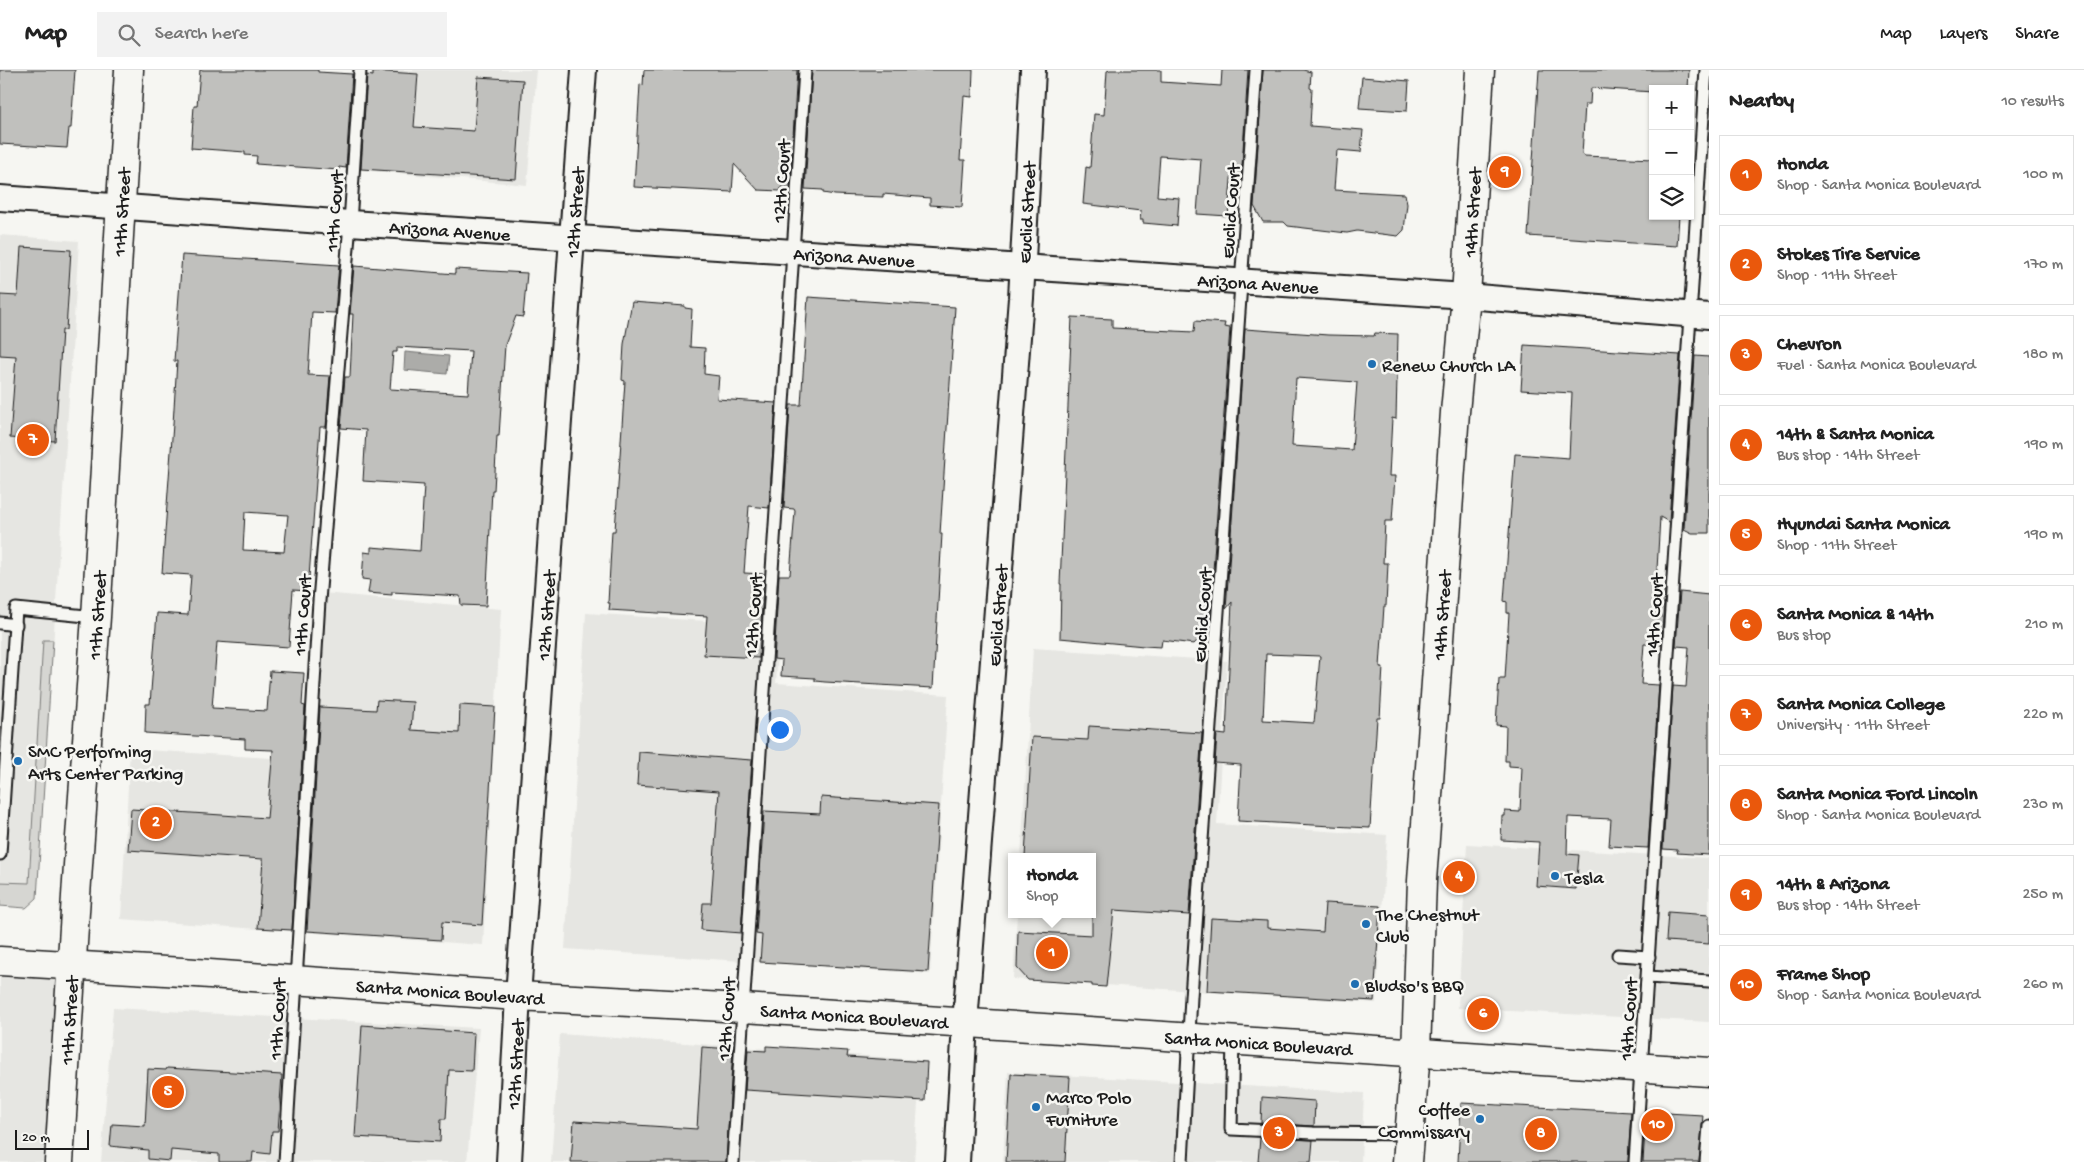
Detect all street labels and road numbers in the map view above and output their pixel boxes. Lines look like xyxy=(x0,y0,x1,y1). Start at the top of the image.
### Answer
street label: 12th Court xyxy=(769,137,798,224)
street label: Euclid Street xyxy=(1015,159,1043,264)
street label: Euclid Court xyxy=(1218,161,1247,259)
street label: 12th Street xyxy=(563,164,592,259)
street label: 11th Street xyxy=(110,165,138,258)
street label: 14th Street xyxy=(1460,165,1489,259)
street label: 11th Court xyxy=(322,168,351,254)
street label: Arizona Avenue xyxy=(388,218,511,248)
street label: Arizona Avenue xyxy=(792,244,915,275)
street label: Arizona Avenue xyxy=(1197,270,1320,301)
street label: Euclid Street xyxy=(985,562,1016,667)
street label: Euclid Court xyxy=(1190,565,1219,663)
street label: 12th Street xyxy=(534,567,563,662)
street label: 11th Street xyxy=(85,568,114,662)
street label: 14th Street xyxy=(1430,568,1459,662)
street label: 12th Court xyxy=(741,571,770,658)
street label: 14th Court xyxy=(1642,571,1671,658)
street label: 11th Court xyxy=(290,572,319,658)
street label: 11th Street xyxy=(57,973,86,1066)
street label: 12th Court xyxy=(714,975,743,1062)
street label: 14th Court xyxy=(1616,975,1645,1062)
street label: 11th Court xyxy=(266,976,293,1061)
street label: Santa Monica Boulevard xyxy=(355,976,546,1012)
street label: Santa Monica Boulevard xyxy=(759,1001,951,1037)
street label: 12th Street xyxy=(504,1016,532,1111)
street label: Santa Monica Boulevard xyxy=(1163,1028,1355,1063)

